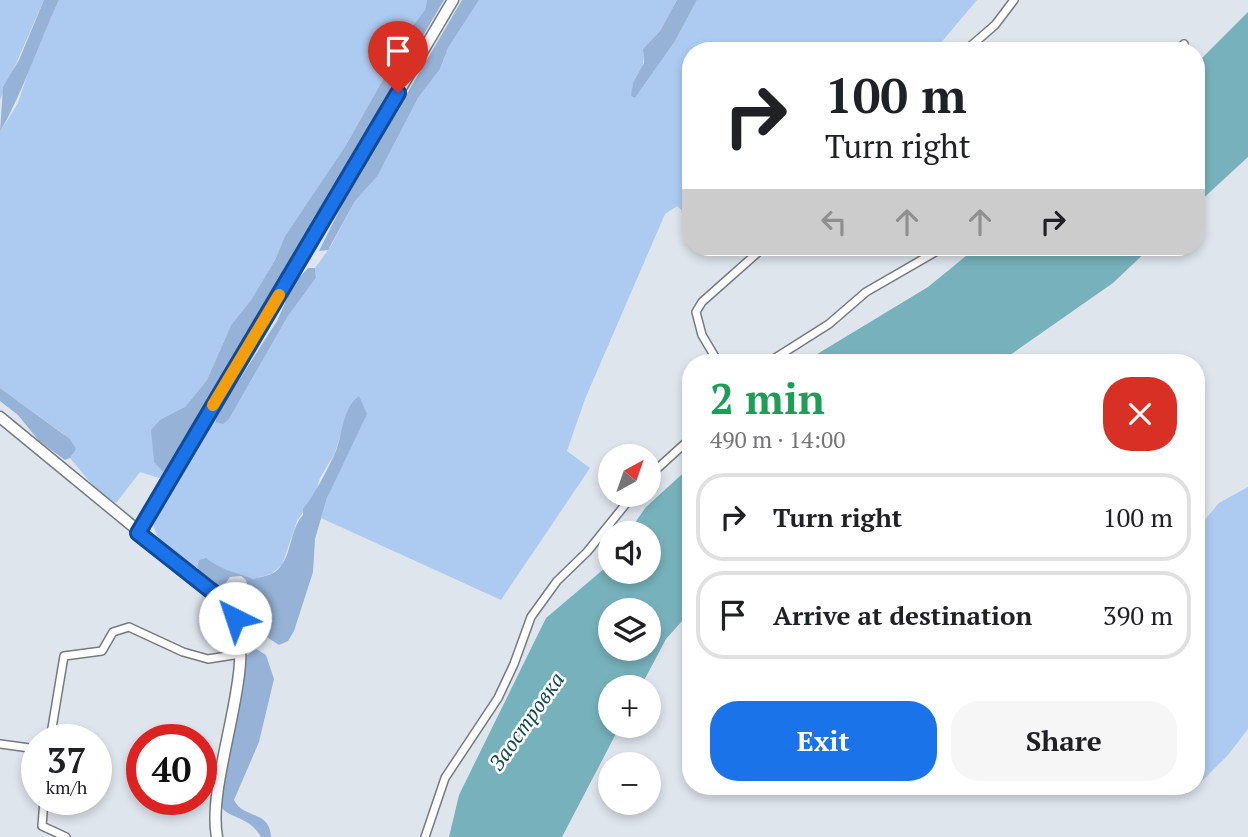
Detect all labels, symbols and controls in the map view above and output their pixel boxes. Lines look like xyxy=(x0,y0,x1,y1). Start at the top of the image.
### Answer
pin xyxy=(368,21,428,93)
icon: arrive xyxy=(379,32,417,70)
text: 100 m xyxy=(825,62,967,127)
icon: right xyxy=(710,70,801,161)
text: Turn right xyxy=(825,125,971,167)
icon: left xyxy=(815,203,853,241)
icon: ahead xyxy=(888,203,926,241)
icon: ahead xyxy=(961,203,999,241)
icon: right xyxy=(1034,203,1072,241)
text: 2 min xyxy=(710,370,825,426)
button: close xyxy=(1103,377,1177,451)
text: 490 m · 14:00 xyxy=(710,424,845,455)
north arrow xyxy=(598,444,662,508)
map controls xyxy=(598,444,661,815)
icon: right xyxy=(714,498,752,536)
text: Turn right xyxy=(773,500,902,534)
text: 100 m xyxy=(1103,500,1173,534)
button: sound xyxy=(598,521,661,584)
position arrow xyxy=(198,581,272,655)
icon: arrive xyxy=(714,596,752,634)
button: layers xyxy=(598,598,661,661)
text: Arrive at destination xyxy=(773,598,1032,632)
text: 390 m xyxy=(1103,598,1173,632)
water label: Заостровка xyxy=(482,666,570,776)
button: + xyxy=(598,675,661,738)
button: Exit xyxy=(710,701,937,781)
button: Share xyxy=(951,701,1177,781)
speed limit sign: 40 xyxy=(126,724,217,815)
text: 37 xyxy=(47,737,86,783)
button: − xyxy=(598,752,661,815)
text: km/h xyxy=(46,775,87,799)

